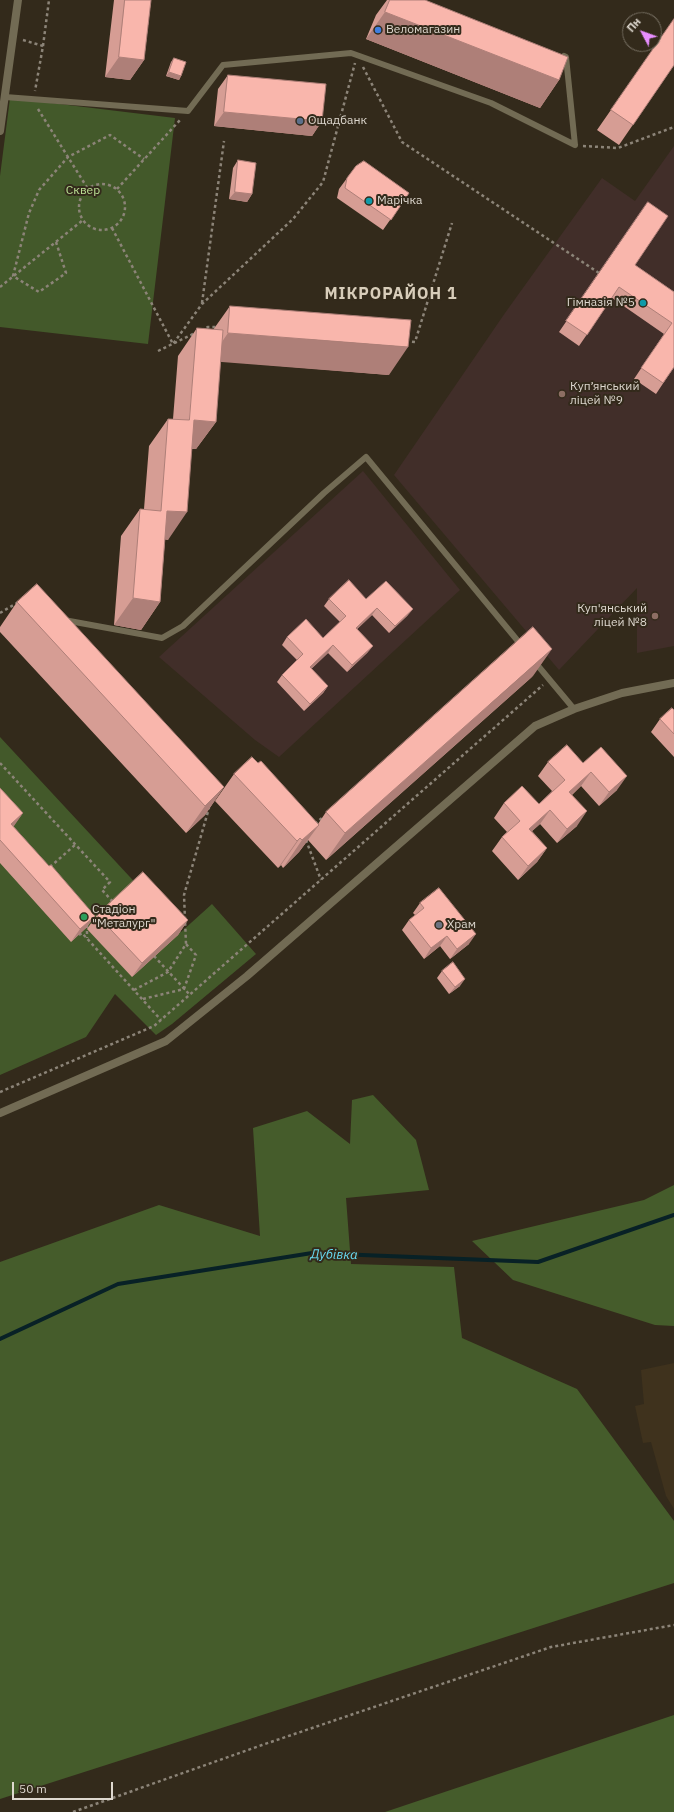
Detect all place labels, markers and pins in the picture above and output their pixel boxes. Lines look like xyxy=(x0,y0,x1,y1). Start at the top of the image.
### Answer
place label: Веломагазин xyxy=(386,23,460,37)
marker: Веломагазин xyxy=(373,25,383,35)
place label: Ощадбанк xyxy=(308,114,367,128)
marker: Ощадбанк xyxy=(295,116,305,126)
place label: Марічка xyxy=(377,194,422,208)
marker: Марічка xyxy=(364,196,374,206)
place label: Гімназія №5 xyxy=(567,296,635,310)
marker: Гімназія №5 xyxy=(638,298,648,308)
place label: Куп’янський ліцей №9 xyxy=(570,380,639,408)
marker: Куп’янський ліцей №9 xyxy=(557,389,567,399)
place label: Куп'янський ліцей №8 xyxy=(577,602,647,630)
marker: Куп'янський ліцей №8 xyxy=(650,611,660,621)
place label: Стадіон "Металург" xyxy=(92,903,156,931)
marker: Стадіон "Металург" xyxy=(79,912,89,922)
place label: Храм xyxy=(447,918,476,932)
marker: Храм xyxy=(434,920,444,930)

